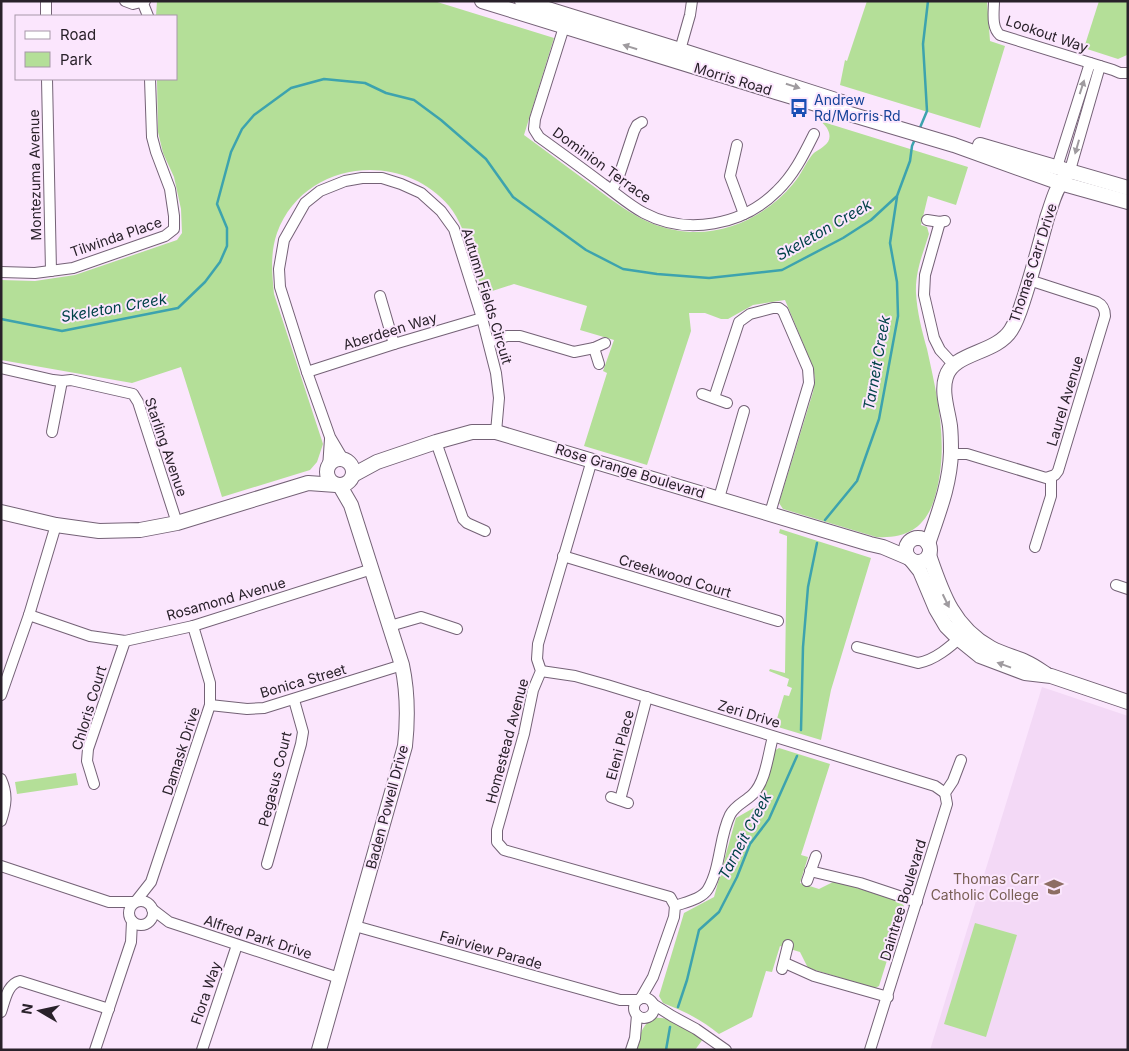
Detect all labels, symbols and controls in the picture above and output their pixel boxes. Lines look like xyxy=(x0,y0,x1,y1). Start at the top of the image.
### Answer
street label: Lookout Way xyxy=(1004,12,1091,56)
legend xyxy=(15,15,178,80)
text: Road xyxy=(60,25,96,44)
one-way arrow xyxy=(623,43,638,50)
text: Park xyxy=(60,50,93,69)
street label: Morris Road xyxy=(692,59,774,98)
one-way arrow xyxy=(1079,79,1087,94)
one-way arrow xyxy=(786,82,801,90)
place label: Andrew Rd/Morris Rd xyxy=(814,91,901,124)
bus stop icon: Andrew Rd/Morris Rd xyxy=(788,97,810,119)
street label: Montezuma Avenue xyxy=(25,109,44,241)
street label: Dominion Terrace xyxy=(550,123,655,206)
one-way arrow xyxy=(1072,139,1080,154)
water label: Skeleton Creek xyxy=(773,194,876,265)
street label: Thomas Carr Drive xyxy=(1005,201,1060,325)
street label: Tilwinda Place xyxy=(68,213,164,260)
street label: Autumn Fields Circuit xyxy=(459,226,516,366)
water label: Skeleton Creek xyxy=(59,289,169,326)
street label: Aberdeen Way xyxy=(341,308,439,353)
water label: Tarneit Creek xyxy=(859,313,894,412)
street label: Laurel Avenue xyxy=(1043,354,1086,448)
street label: Starling Avenue xyxy=(142,395,191,499)
street label: Rose Grange Boulevard xyxy=(553,440,707,501)
street label: Creekwood Court xyxy=(617,550,734,601)
street label: Rosamond Avenue xyxy=(164,573,287,624)
one-way arrow xyxy=(942,594,950,608)
street label: Bonica Street xyxy=(258,660,348,701)
one-way arrow xyxy=(996,661,1011,669)
street label: Chloris Court xyxy=(68,663,110,752)
street label: Homestead Avenue xyxy=(482,676,531,805)
street label: Zeri Drive xyxy=(716,696,782,731)
street label: Damask Drive xyxy=(158,705,203,797)
street label: Eleni Place xyxy=(602,708,637,782)
street label: Pegasus Court xyxy=(254,729,295,828)
street label: Baden Powell Drive xyxy=(362,743,411,871)
water label: Tarneit Creek xyxy=(714,788,776,883)
street label: Daintree Boulevard xyxy=(876,837,929,963)
place label: Thomas Carr Catholic College xyxy=(931,870,1039,903)
school or university icon: Thomas Carr Catholic College xyxy=(1043,876,1065,898)
street label: Alfred Park Drive xyxy=(202,911,314,962)
street label: Fairview Parade xyxy=(438,927,544,972)
street label: Flora Way xyxy=(187,959,224,1027)
north arrow xyxy=(15,986,65,1036)
text: N xyxy=(17,1002,36,1015)

